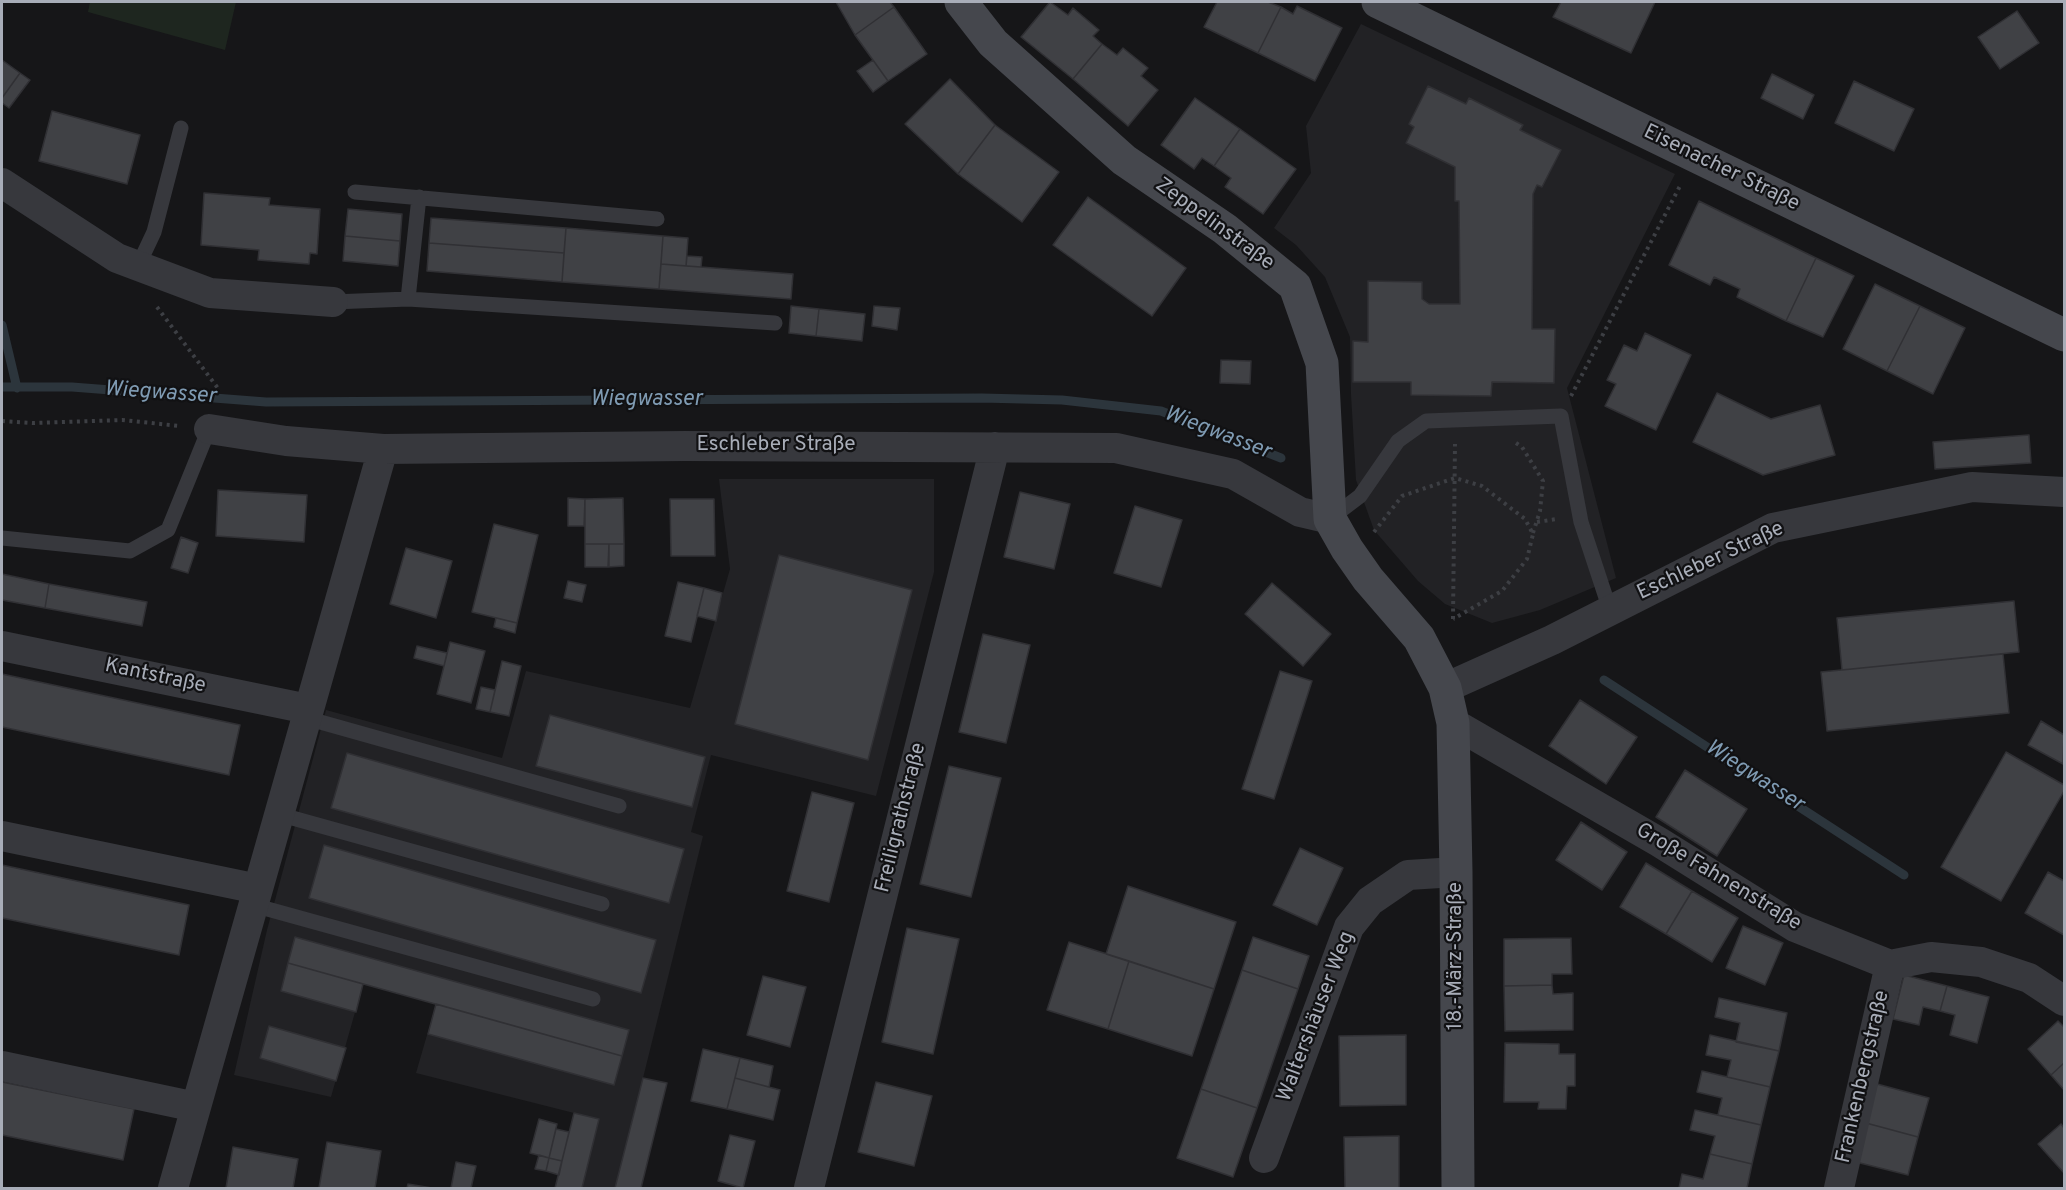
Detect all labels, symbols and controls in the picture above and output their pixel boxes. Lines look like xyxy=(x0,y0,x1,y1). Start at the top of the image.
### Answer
street label: Eisenacher Straße xyxy=(1639,120,1803,218)
street label: Zeppelinstraße xyxy=(1150,173,1278,277)
water label: Wiegwasser xyxy=(103,377,217,411)
water label: Wiegwasser xyxy=(590,388,702,414)
water label: Wiegwasser xyxy=(1160,402,1274,466)
street label: Eschleber Straße xyxy=(697,433,855,459)
street label: Eschleber Straße xyxy=(1634,517,1788,607)
street label: Kantstraße xyxy=(102,654,208,700)
water label: Wiegwasser xyxy=(1700,735,1808,819)
street label: Freiligrathstraße xyxy=(871,740,933,896)
street label: Große Fahnenstraße xyxy=(1631,819,1805,937)
street label: 18.-März-Straße xyxy=(1444,882,1470,1030)
street label: Waltershäuser Weg xyxy=(1273,928,1361,1106)
street label: Frankenbergstraße xyxy=(1832,988,1896,1166)

